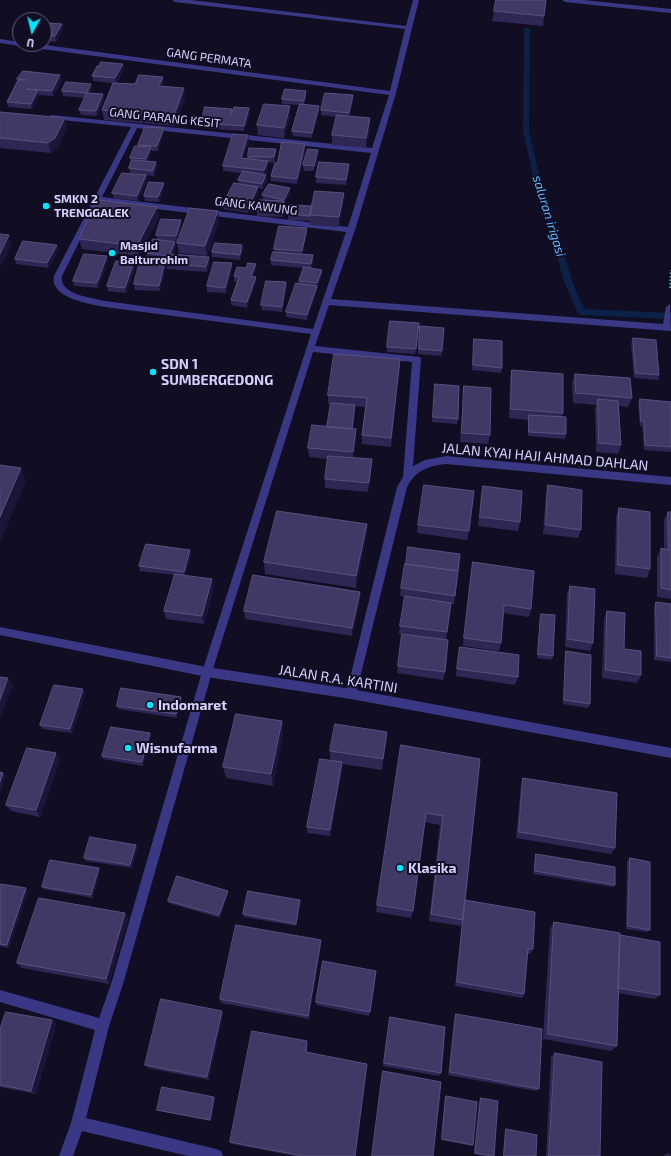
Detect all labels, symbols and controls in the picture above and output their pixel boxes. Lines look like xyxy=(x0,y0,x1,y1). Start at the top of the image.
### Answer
north arrow xyxy=(12,12,52,52)
text: U xyxy=(26,36,35,50)
street label: GANG PERMATA xyxy=(165,45,253,71)
street label: GANG PARANG KESIT xyxy=(109,105,221,131)
water label: saluran irigasi xyxy=(529,173,569,259)
place label: SMKN 2 TRENGGALEK xyxy=(54,192,129,220)
street label: GANG KAWUNG xyxy=(214,194,298,218)
marker: SMKN 2 TRENGGALEK xyxy=(41,201,51,211)
place label: Masjid Baiturrohim xyxy=(120,239,188,267)
marker: Masjid Baiturrohim xyxy=(107,248,117,258)
place label: SDN 1 SUMBERGEDONG xyxy=(161,356,273,388)
marker: SDN 1 SUMBERGEDONG xyxy=(148,367,158,377)
street label: JALAN KYAI HAJI AHMAD DAHLAN xyxy=(441,440,649,474)
street label: JALAN R.A. KARTINI xyxy=(277,661,399,697)
place label: Indomaret xyxy=(158,697,227,713)
marker: Indomaret xyxy=(145,700,155,710)
place label: Wisnufarma xyxy=(136,740,218,756)
marker: Wisnufarma xyxy=(123,743,133,753)
place label: Klasika xyxy=(408,860,457,876)
marker: Klasika xyxy=(395,863,405,873)

